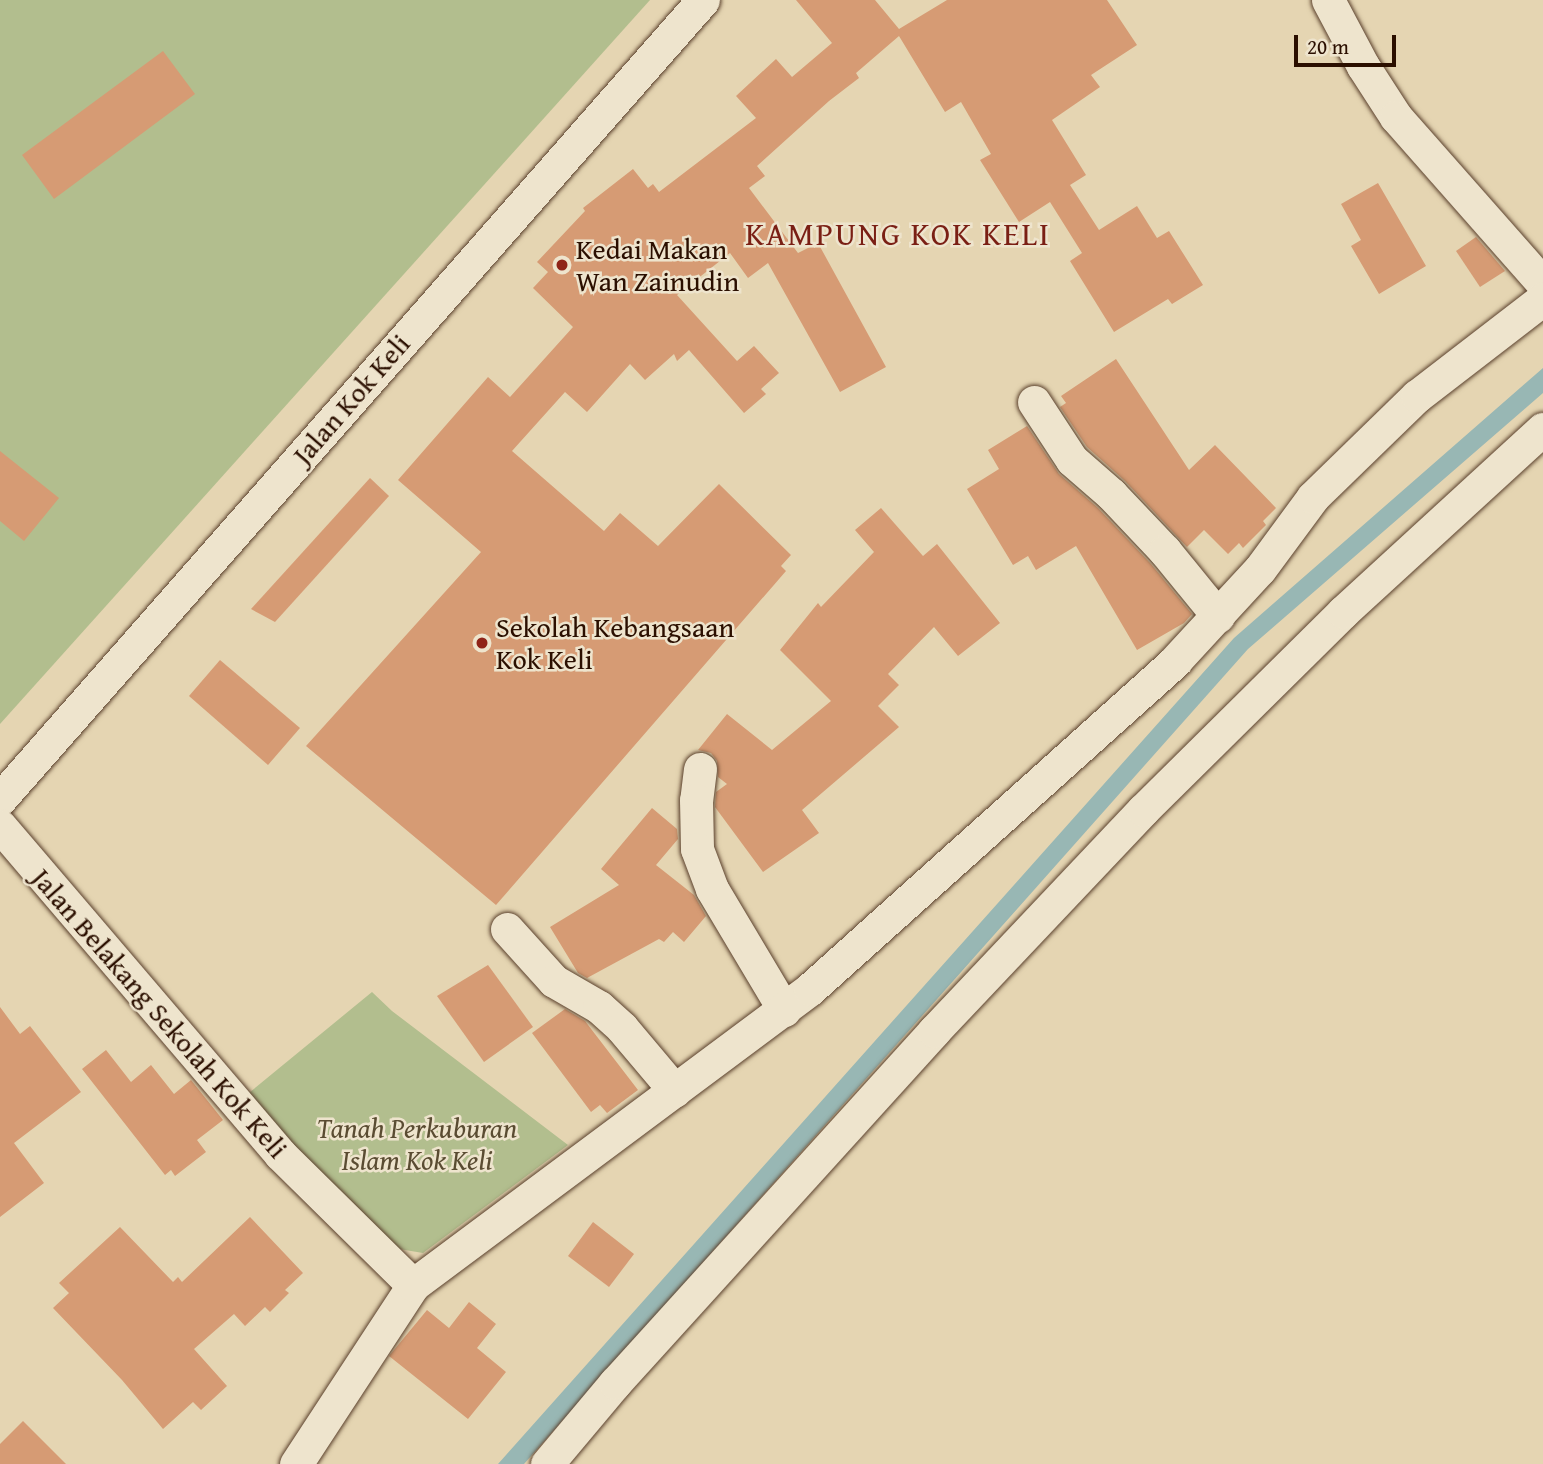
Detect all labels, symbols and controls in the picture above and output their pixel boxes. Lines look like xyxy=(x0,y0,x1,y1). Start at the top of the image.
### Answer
scale bar xyxy=(1298,21,1400,65)
text: 20 m xyxy=(1307,31,1349,62)
district label: KAMPUNG KOK KELI xyxy=(747,215,1049,253)
place label: Kedai Makan Wan Zainudin xyxy=(576,232,739,298)
marker: Kedai Makan Wan Zainudin xyxy=(554,257,570,273)
street label: Jalan Kok Keli xyxy=(285,327,417,471)
place label: Sekolah Kebangsaan Kok Keli xyxy=(496,610,734,676)
marker: Sekolah Kebangsaan Kok Keli xyxy=(474,635,490,651)
street label: Jalan Belakang Sekolah Kok Keli xyxy=(25,861,295,1165)
park label: Tanah Perkuburan Islam Kok Keli xyxy=(317,1111,517,1177)

